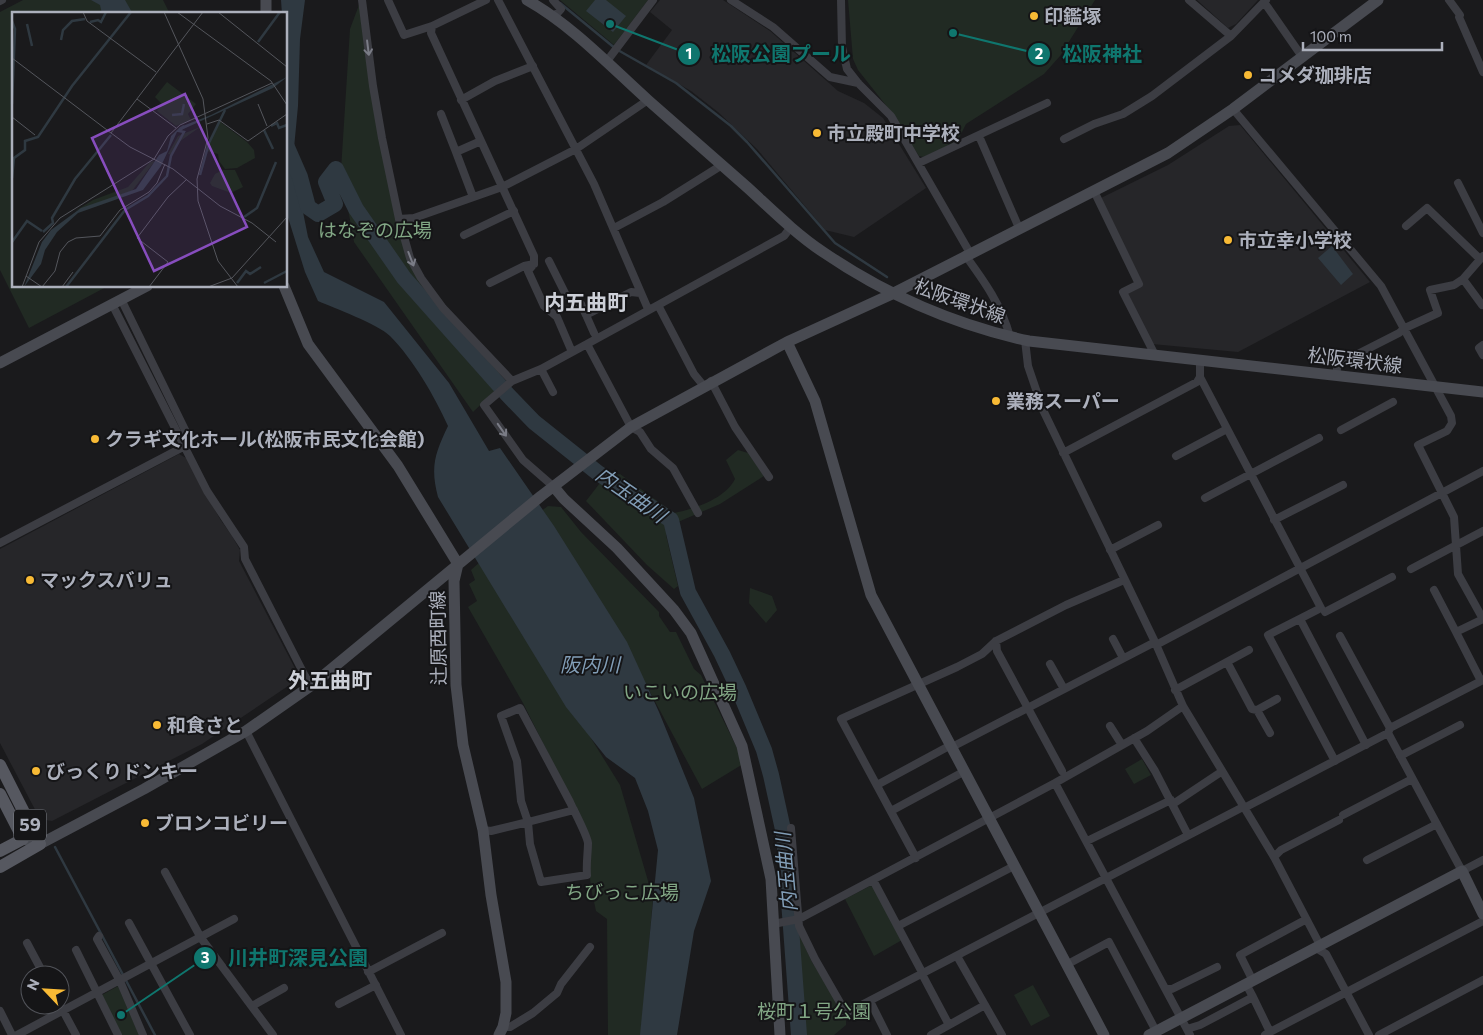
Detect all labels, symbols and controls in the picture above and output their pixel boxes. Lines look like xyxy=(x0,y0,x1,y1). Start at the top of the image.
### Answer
place label: 印鑑塚 xyxy=(1044,4,1101,27)
marker: 印鑑塚 xyxy=(1028,10,1040,22)
inset map xyxy=(12,12,288,288)
scale bar xyxy=(1303,20,1442,52)
text: 100 m xyxy=(1310,27,1352,45)
callout: 松阪公園プール xyxy=(676,36,861,71)
callout: 松阪神社 xyxy=(1027,36,1152,71)
one-way arrow xyxy=(363,40,373,56)
text: 松阪公園プール xyxy=(711,41,851,65)
text: 松阪神社 xyxy=(1062,41,1142,65)
text: 1 xyxy=(686,44,692,62)
text: 2 xyxy=(1035,44,1043,62)
place label: コメダ珈琲店 xyxy=(1258,63,1372,86)
marker: コメダ珈琲店 xyxy=(1242,69,1254,81)
place label: 市立殿町中学校 xyxy=(827,121,960,144)
marker: 市立殿町中学校 xyxy=(811,127,823,139)
park label: はなぞの広場 xyxy=(318,218,432,241)
place label: 市立幸小学校 xyxy=(1238,228,1352,251)
marker: 市立幸小学校 xyxy=(1222,234,1234,246)
one-way arrow xyxy=(407,251,416,266)
street label: 松阪環状線 xyxy=(912,273,1009,328)
district label: 内五曲町 xyxy=(544,289,628,314)
street label: 松阪環状線 xyxy=(1307,342,1404,377)
place label: 業務スーパー xyxy=(1006,389,1120,412)
marker: 業務スーパー xyxy=(990,395,1002,407)
one-way arrow xyxy=(497,423,507,437)
place label: クラギ文化ホール(松阪市民文化会館) xyxy=(105,427,425,450)
marker: クラギ文化ホール(松阪市民文化会館) xyxy=(89,433,101,445)
water label: 内玉曲川 xyxy=(592,461,673,528)
place label: マックスバリュ xyxy=(40,568,172,591)
marker: マックスバリュ xyxy=(24,574,36,586)
street label: 辻原西町線 xyxy=(425,590,450,686)
water label: 阪内川 xyxy=(560,652,622,676)
district label: 外五曲町 xyxy=(288,667,372,692)
park label: いこいの広場 xyxy=(623,680,737,703)
place label: 和食さと xyxy=(167,713,243,736)
marker: 和食さと xyxy=(151,719,163,731)
place label: びっくりドンキー xyxy=(46,759,198,782)
marker: びっくりドンキー xyxy=(30,765,42,777)
road number: 59 xyxy=(14,810,46,840)
place label: ブロンコビリー xyxy=(155,811,288,834)
marker: ブロンコビリー xyxy=(139,817,151,829)
water label: 内玉曲川 xyxy=(769,829,800,913)
park label: ちびっこ広場 xyxy=(565,880,679,903)
callout: 川井町深見公園 xyxy=(193,940,378,975)
text: 川井町深見公園 xyxy=(228,945,368,969)
text: 3 xyxy=(201,948,210,966)
north arrow xyxy=(20,965,70,1015)
text: N xyxy=(23,976,43,993)
park label: 桜町１号公園 xyxy=(757,999,871,1022)

